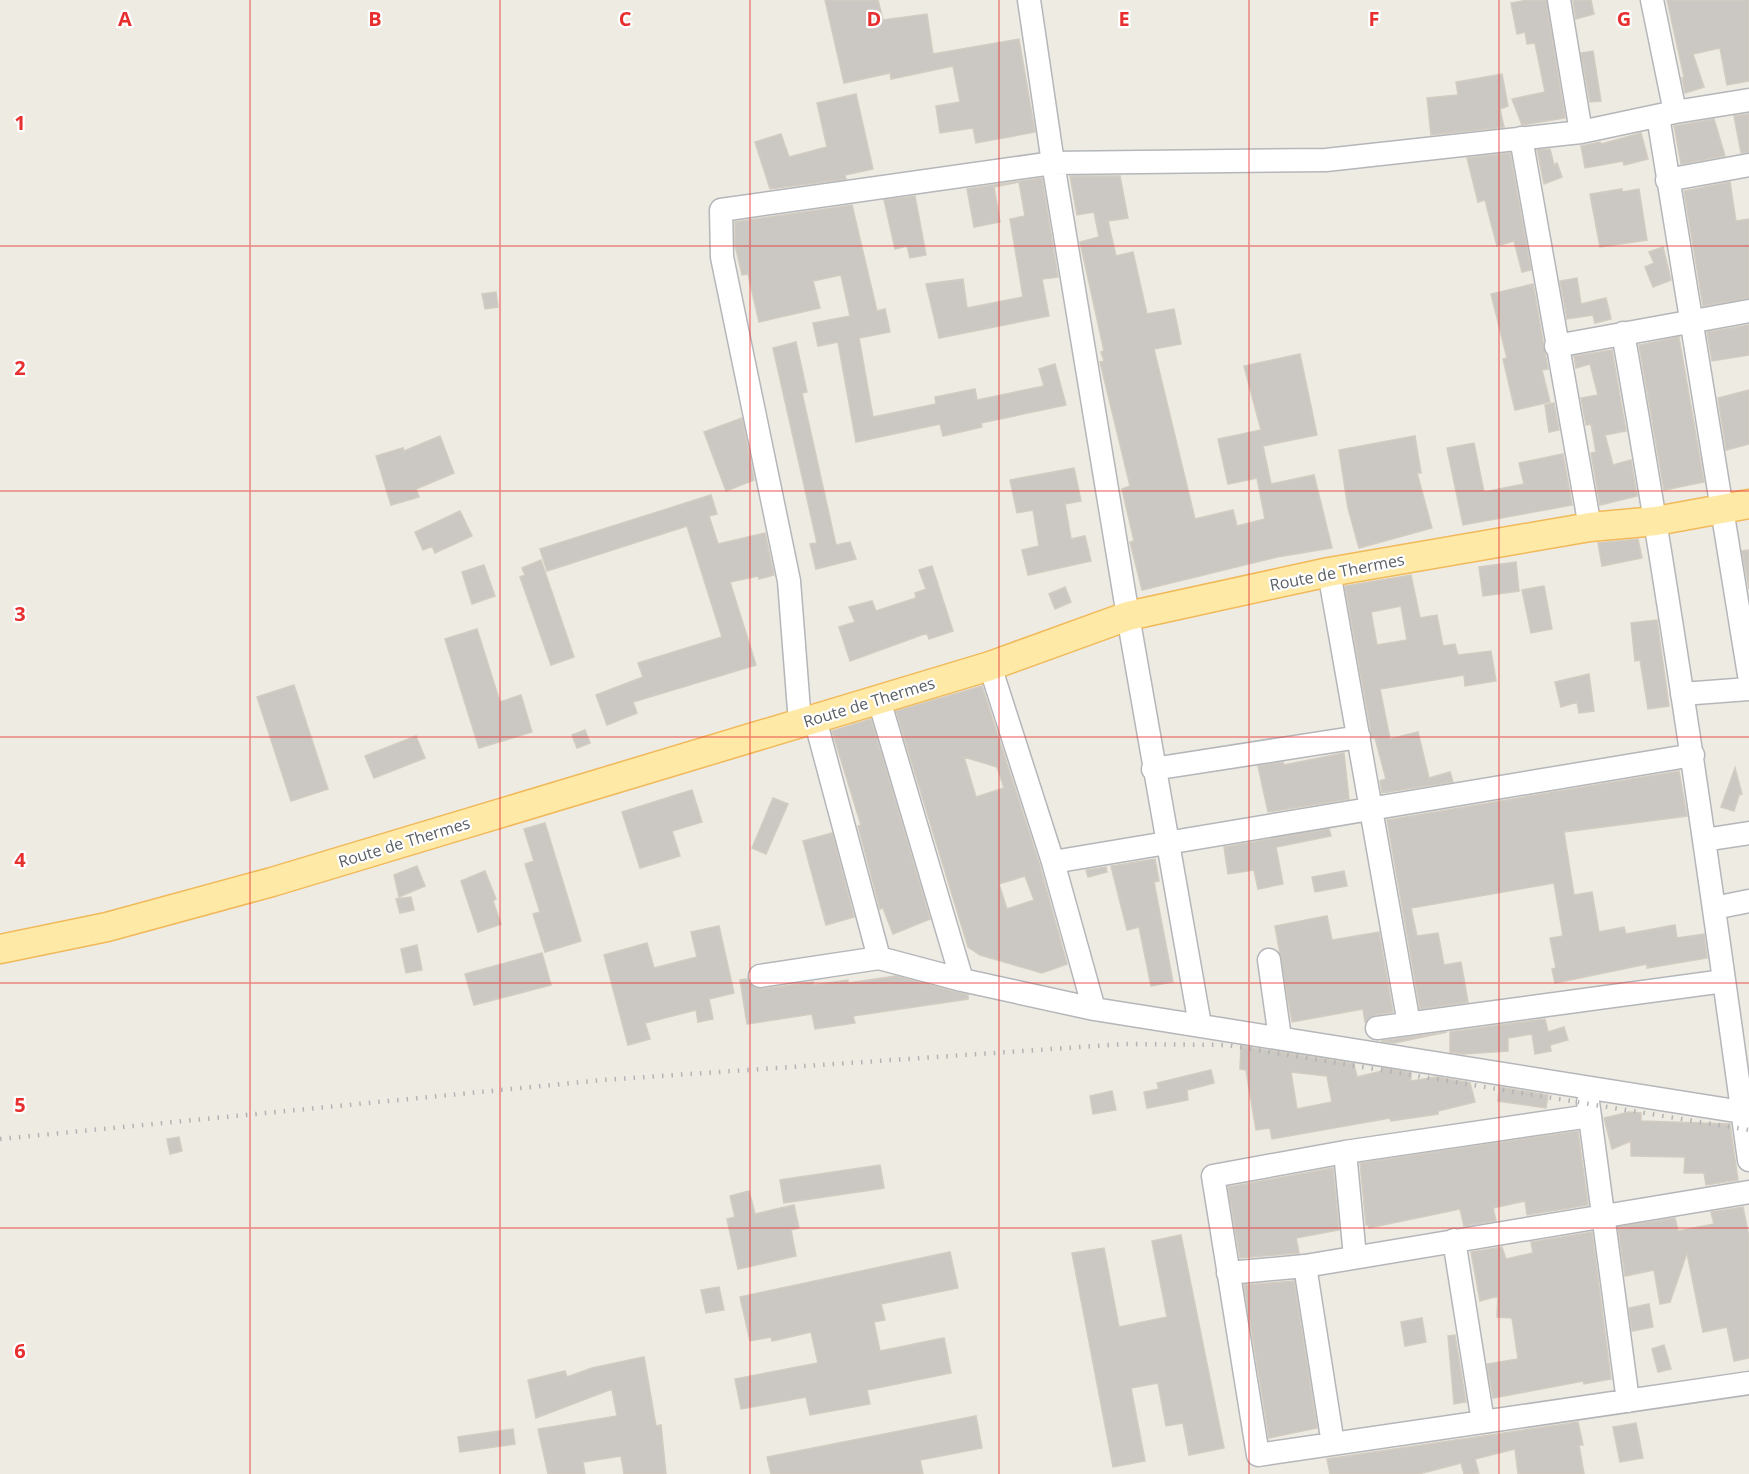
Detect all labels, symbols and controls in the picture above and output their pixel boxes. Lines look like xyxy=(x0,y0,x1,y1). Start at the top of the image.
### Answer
text: A xyxy=(118,5,132,32)
text: B xyxy=(368,5,382,32)
text: C xyxy=(619,5,632,32)
text: D xyxy=(867,5,881,32)
text: E xyxy=(1118,5,1130,32)
text: F xyxy=(1369,5,1379,32)
text: G xyxy=(1617,5,1631,32)
text: 1 xyxy=(14,109,26,136)
text: 2 xyxy=(14,354,26,381)
street label: Route de Thermes xyxy=(1268,548,1406,596)
text: 3 xyxy=(14,600,26,627)
street label: Route de Thermes xyxy=(800,672,938,732)
street label: Route de Thermes xyxy=(335,812,473,872)
text: 4 xyxy=(14,846,26,873)
text: 5 xyxy=(14,1091,26,1118)
text: 6 xyxy=(14,1337,26,1364)

